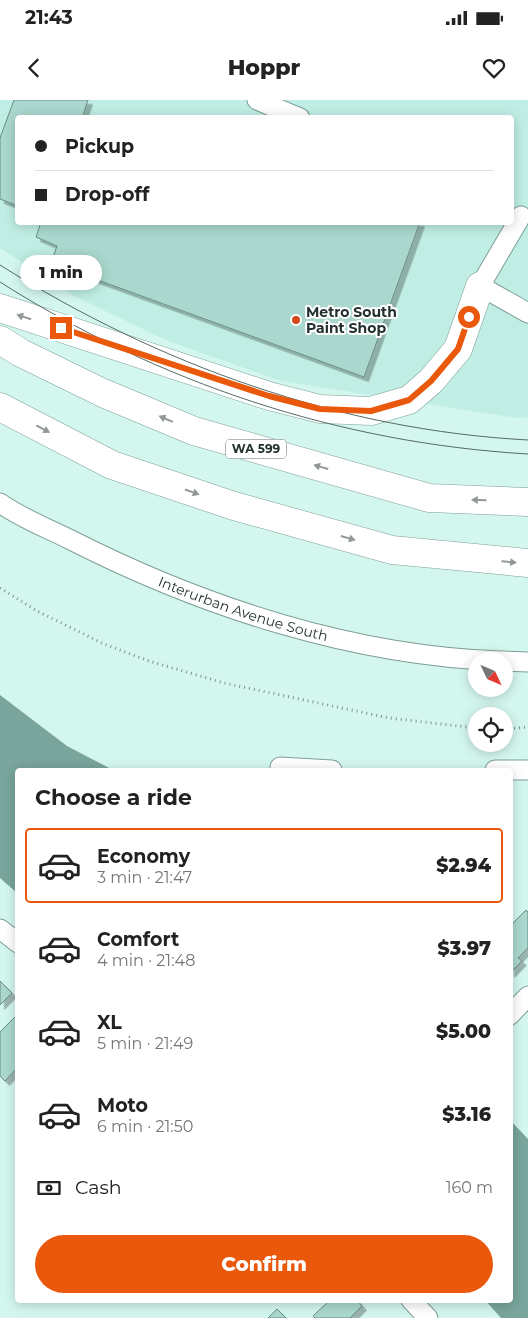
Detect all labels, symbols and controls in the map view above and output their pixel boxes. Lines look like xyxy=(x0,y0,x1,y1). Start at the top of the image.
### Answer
text: 21:43 xyxy=(25,6,73,29)
icon: back xyxy=(20,54,48,82)
text: Hoppr xyxy=(228,54,300,81)
icon: heart xyxy=(480,54,508,82)
text: Pickup xyxy=(65,135,134,158)
text: Drop-off xyxy=(65,183,149,206)
callout: 1 min xyxy=(20,256,102,290)
text: 1 min xyxy=(39,263,83,282)
place label: Metro South Paint Shop xyxy=(306,303,397,337)
route start xyxy=(458,306,480,328)
one-way arrow xyxy=(16,312,31,320)
marker: Metro South Paint Shop xyxy=(290,314,302,326)
route end xyxy=(50,317,72,339)
one-way arrow xyxy=(159,415,173,423)
one-way arrow xyxy=(36,425,50,433)
road number: WA 599 xyxy=(226,439,286,458)
one-way arrow xyxy=(314,463,329,471)
one-way arrow xyxy=(185,489,200,497)
one-way arrow xyxy=(471,496,487,504)
one-way arrow xyxy=(341,534,356,542)
one-way arrow xyxy=(501,558,517,566)
street label: Interurban Avenue South xyxy=(156,572,330,645)
north arrow xyxy=(468,652,512,698)
map controls xyxy=(468,652,513,752)
button: locate xyxy=(468,707,513,752)
text: Choose a ride xyxy=(35,784,192,811)
icon: car xyxy=(37,843,82,888)
text: Economy xyxy=(97,845,190,868)
text: $2.94 xyxy=(436,854,491,877)
text: 3 min · 21:47 xyxy=(97,868,192,887)
icon: car xyxy=(37,926,82,971)
text: Comfort xyxy=(97,928,179,951)
text: $3.97 xyxy=(438,937,491,960)
text: 4 min · 21:48 xyxy=(97,951,195,970)
icon: car xyxy=(37,1009,82,1054)
text: XL xyxy=(97,1011,122,1034)
text: $5.00 xyxy=(436,1020,491,1043)
text: 5 min · 21:49 xyxy=(97,1034,193,1053)
icon: car xyxy=(37,1092,82,1137)
text: Moto xyxy=(97,1094,148,1117)
text: $3.16 xyxy=(442,1103,491,1126)
text: 6 min · 21:50 xyxy=(97,1117,193,1136)
icon: cash xyxy=(35,1174,63,1202)
text: Cash xyxy=(75,1176,122,1199)
text: 160 m xyxy=(446,1178,493,1197)
button: Confirm xyxy=(35,1235,493,1293)

